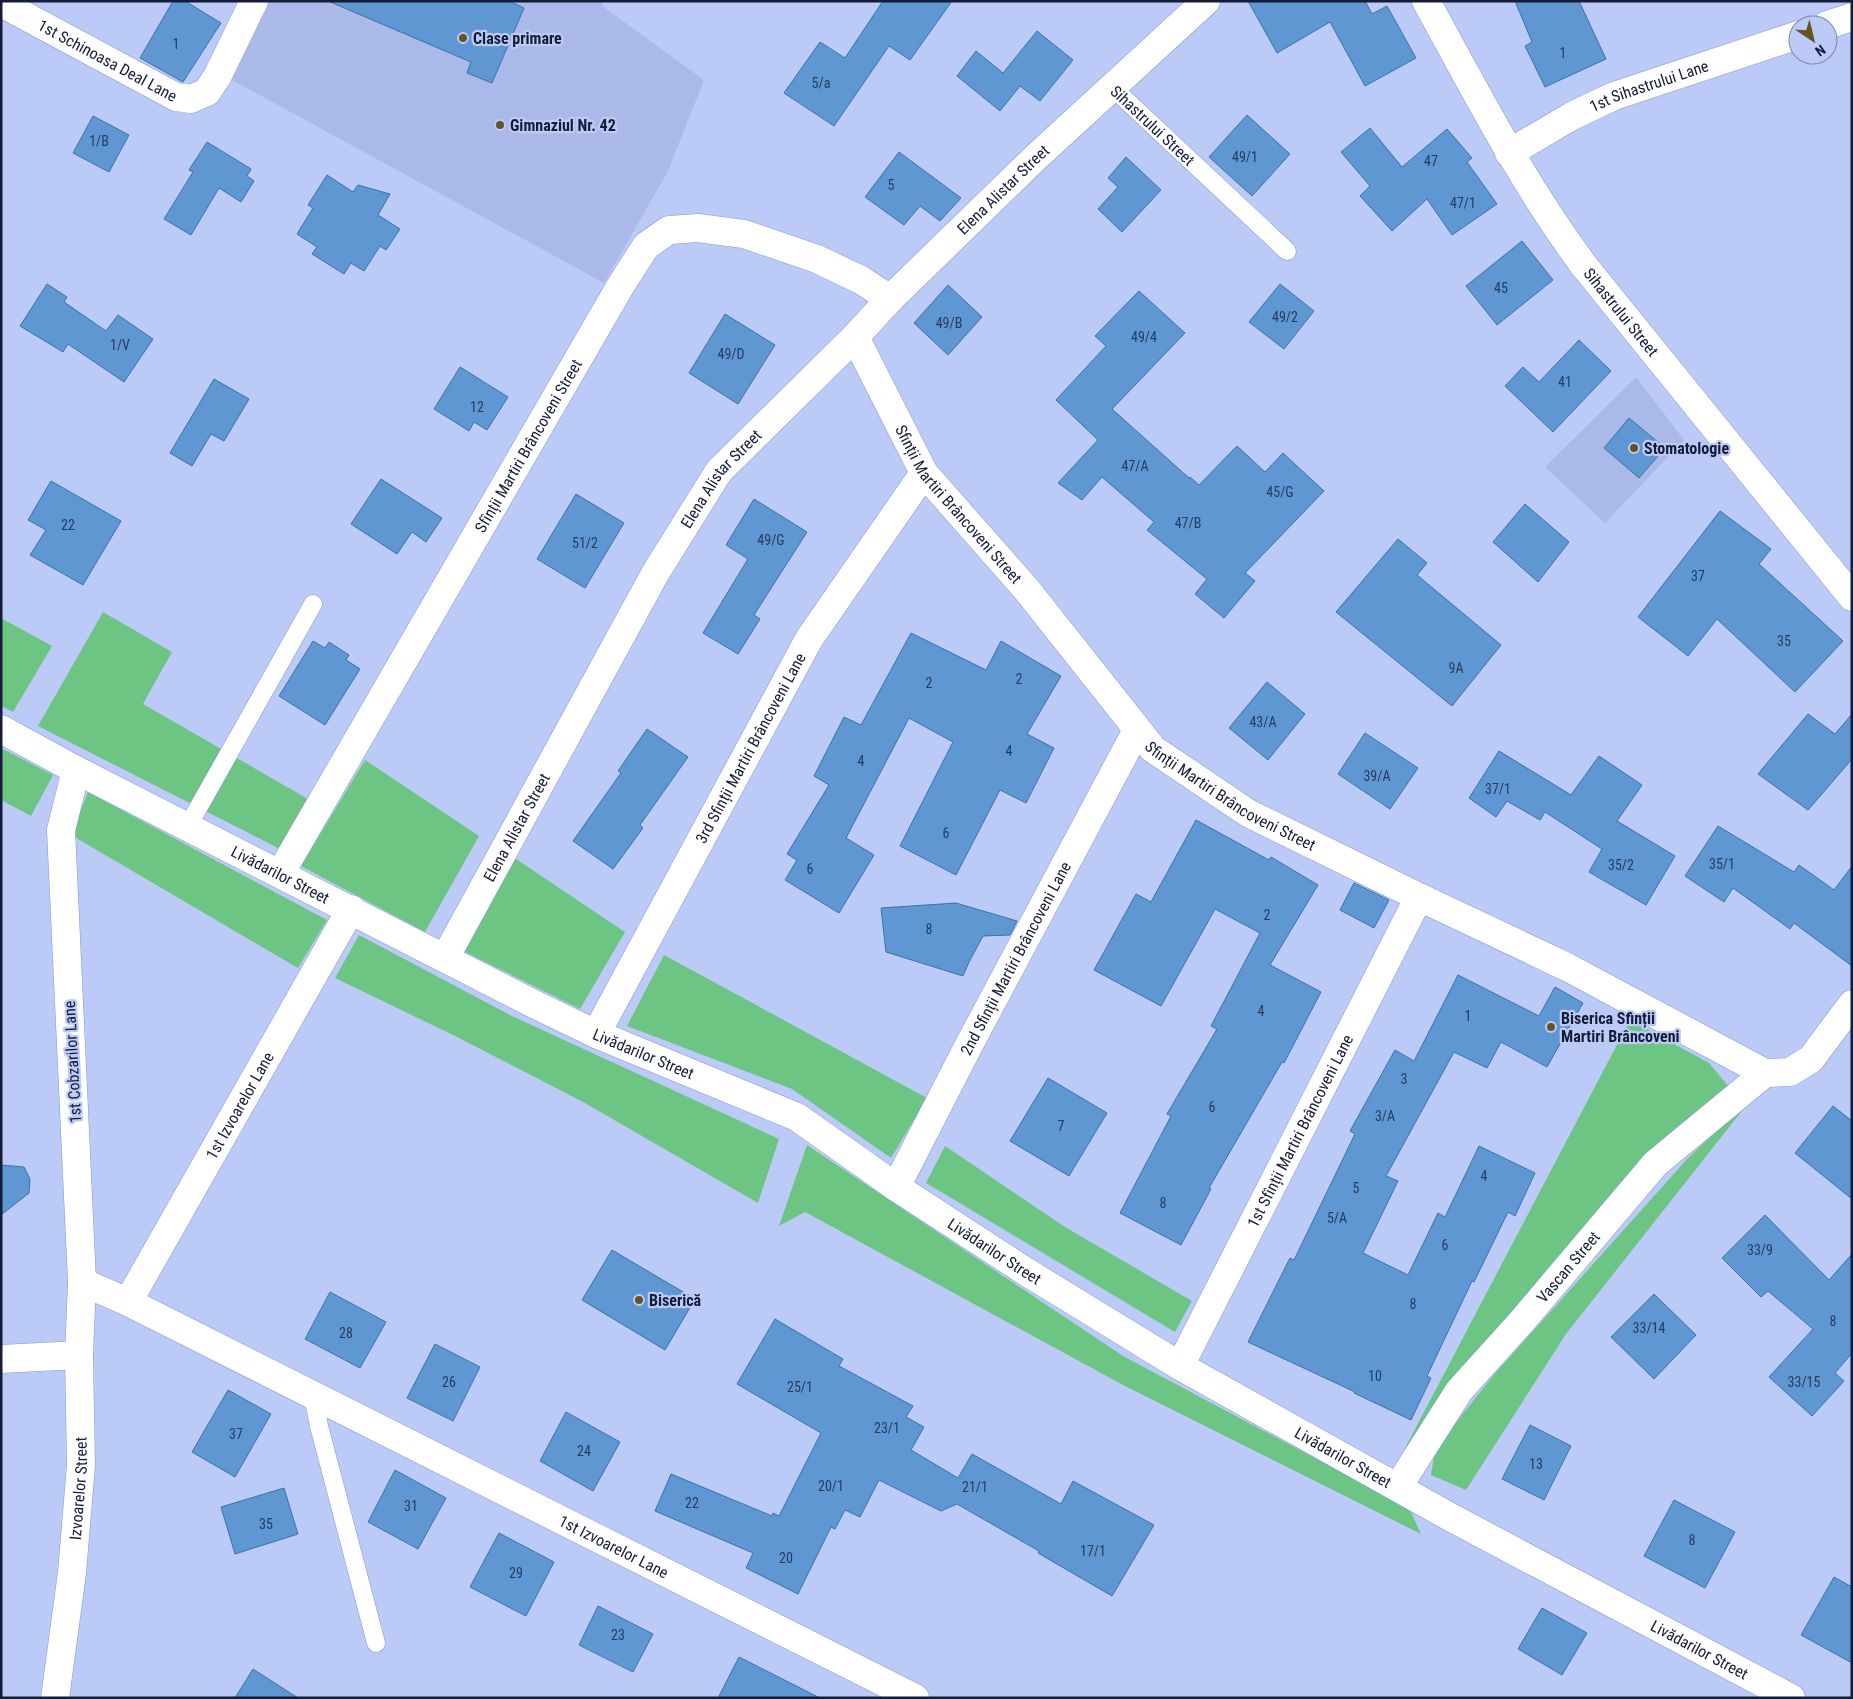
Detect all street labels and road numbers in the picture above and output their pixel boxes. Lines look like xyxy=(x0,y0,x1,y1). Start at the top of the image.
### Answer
street label: 1st Schinoasa Deal Lane xyxy=(35,16,180,106)
street label: 1st Sihastrului Lane xyxy=(1587,56,1711,116)
street label: Sihastrului Street xyxy=(1107,82,1199,170)
street label: Elena Alistar Street xyxy=(953,141,1053,238)
street label: Sihastrului Street xyxy=(1580,264,1663,361)
street label: Sfînții Martiri Brâncoveni Street xyxy=(471,356,586,536)
street label: Sfinții Martiri Brâncoveni Street xyxy=(891,422,1026,588)
street label: Elena Alistar Street xyxy=(677,426,766,532)
street label: 3rd Sfinții Martiri Brâncoveni Lane xyxy=(692,650,810,847)
street label: Sfinții Martiri Brâncoveni Street xyxy=(1141,738,1319,855)
street label: Elena Alistar Street xyxy=(480,770,554,885)
street label: Livădarilor Street xyxy=(228,842,333,908)
street label: 2nd Sfinții Martiri Brâncoveni Lane xyxy=(956,858,1075,1058)
street label: 1st Cobzarilor Lane xyxy=(60,1000,85,1124)
street label: Livădarilor Street xyxy=(590,1025,697,1083)
street label: 1st Sfînții Martiri Brâncoveni Lane xyxy=(1243,1031,1357,1231)
street label: 1st Izvoarelor Lane xyxy=(202,1049,278,1163)
street label: Livădarilor Street xyxy=(944,1214,1045,1289)
street label: Vascan Street xyxy=(1533,1227,1604,1307)
street label: Livădarilor Street xyxy=(1291,1423,1395,1492)
street label: Izvoarelor Street xyxy=(66,1436,91,1541)
street label: 1st Izvoarelor Lane xyxy=(556,1511,671,1582)
street label: Livădarilor Street xyxy=(1647,1616,1752,1684)

